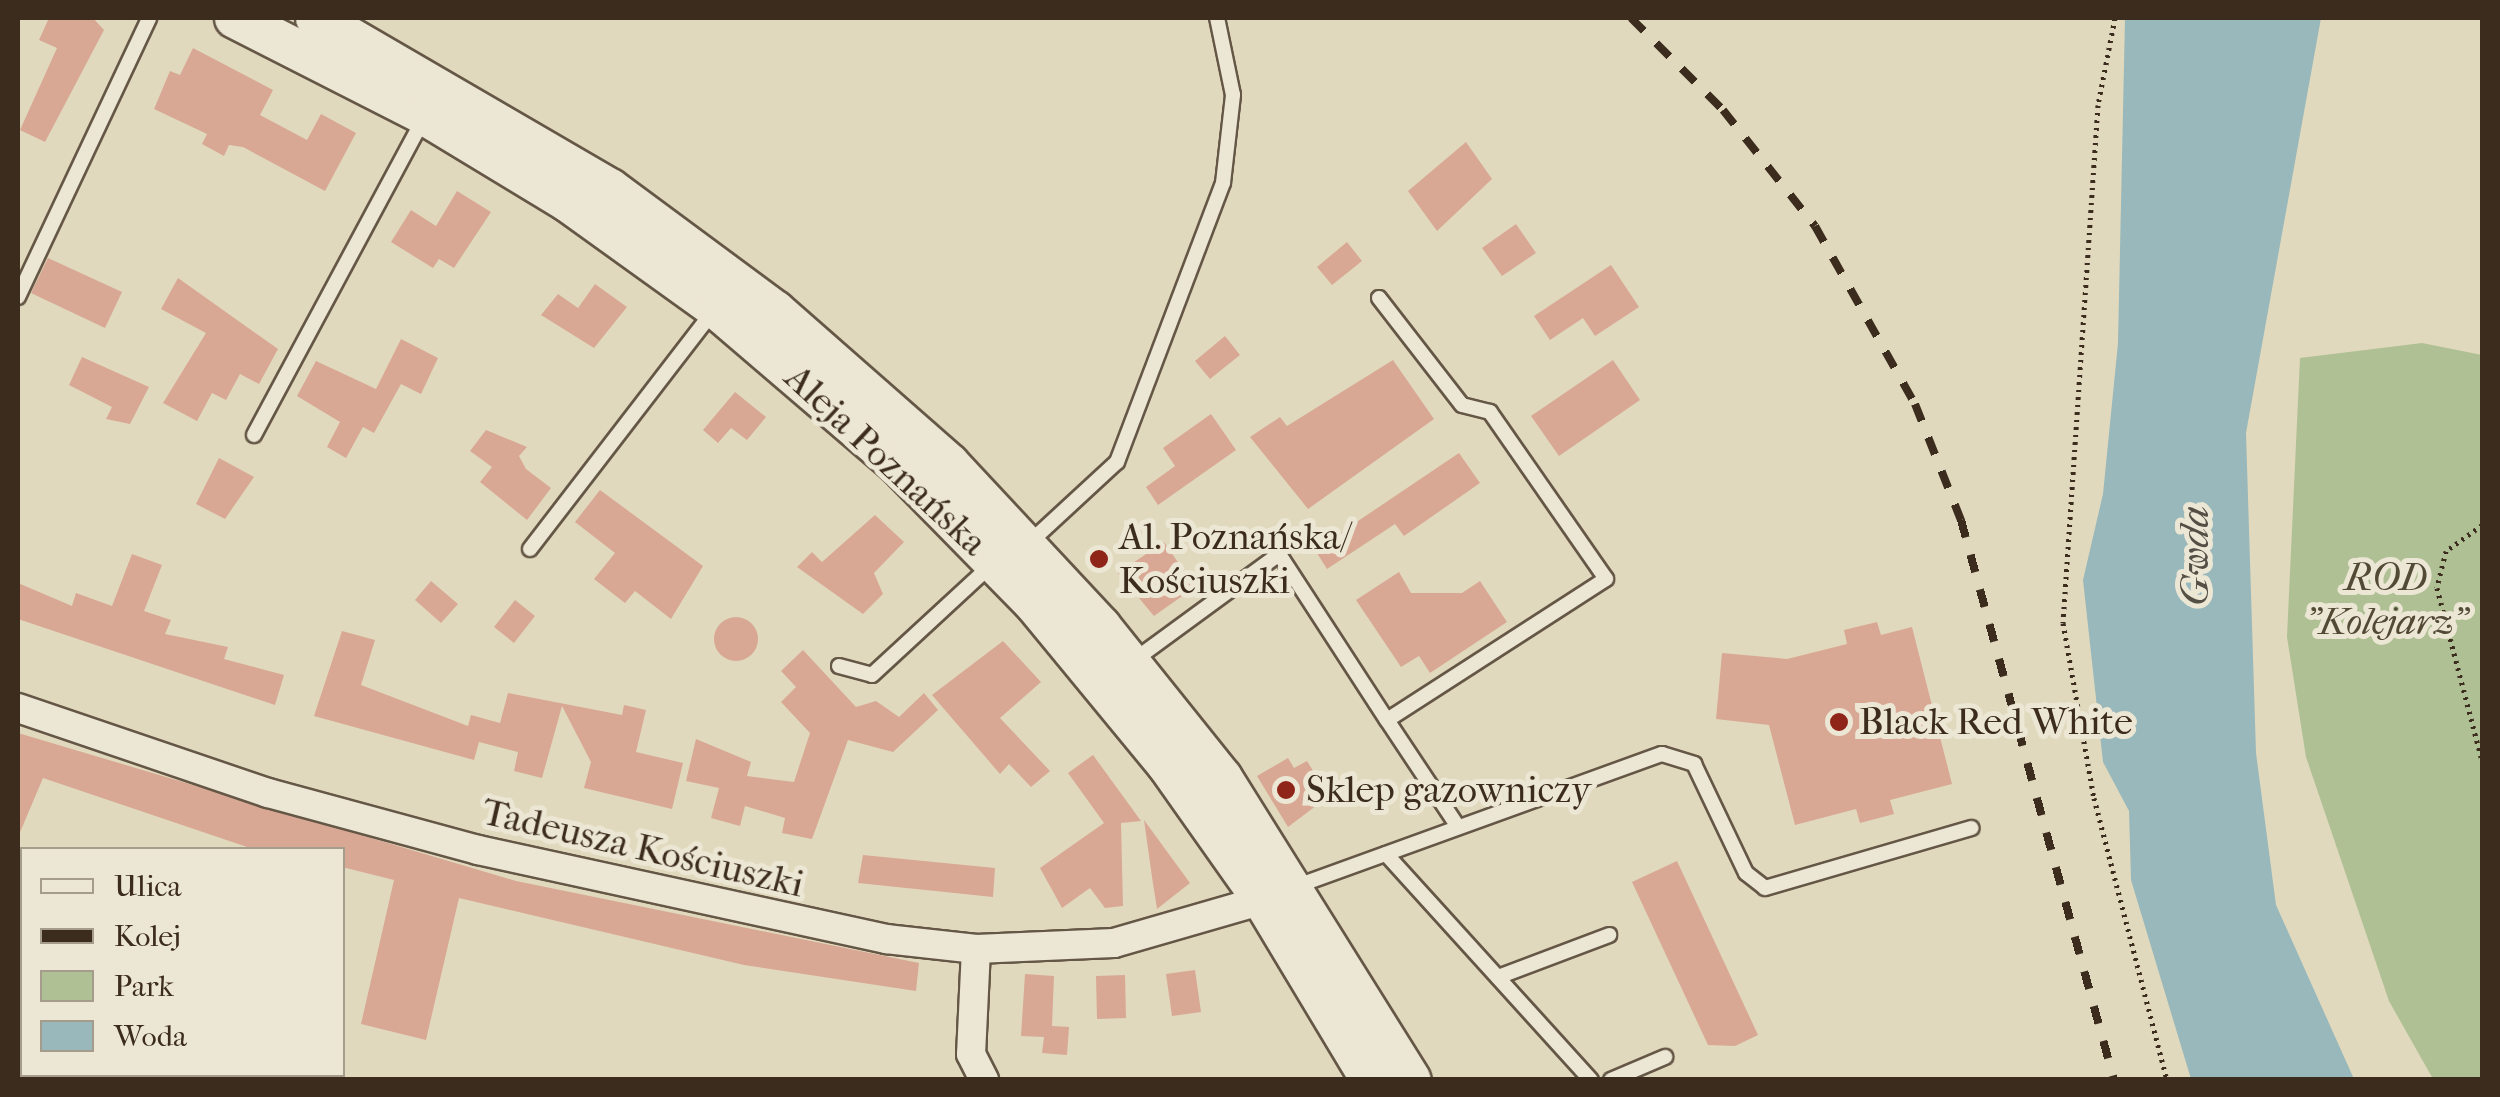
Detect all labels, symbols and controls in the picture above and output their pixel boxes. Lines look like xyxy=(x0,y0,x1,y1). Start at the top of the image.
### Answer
street label: Aleja Poznańska xyxy=(775,355,997,565)
water label: Gwda xyxy=(2171,506,2219,606)
place label: Al. Poznańska/ Kościuszki xyxy=(1119,514,1350,604)
marker: Al. Poznańska/ Kościuszki xyxy=(1088,548,1110,570)
park label: ROD "Kolejarz" xyxy=(2305,555,2467,644)
place label: Black Red White xyxy=(1859,699,2133,745)
marker: Black Red White xyxy=(1828,711,1850,733)
place label: Sklep gazowniczy xyxy=(1306,767,1591,813)
marker: Sklep gazowniczy xyxy=(1275,779,1297,801)
street label: Tadeusza Kościuszki xyxy=(478,789,808,907)
legend xyxy=(20,847,345,1077)
text: Ulica xyxy=(114,869,181,904)
text: Kolej xyxy=(114,919,181,954)
text: Park xyxy=(114,969,174,1004)
text: Woda xyxy=(114,1019,187,1054)

